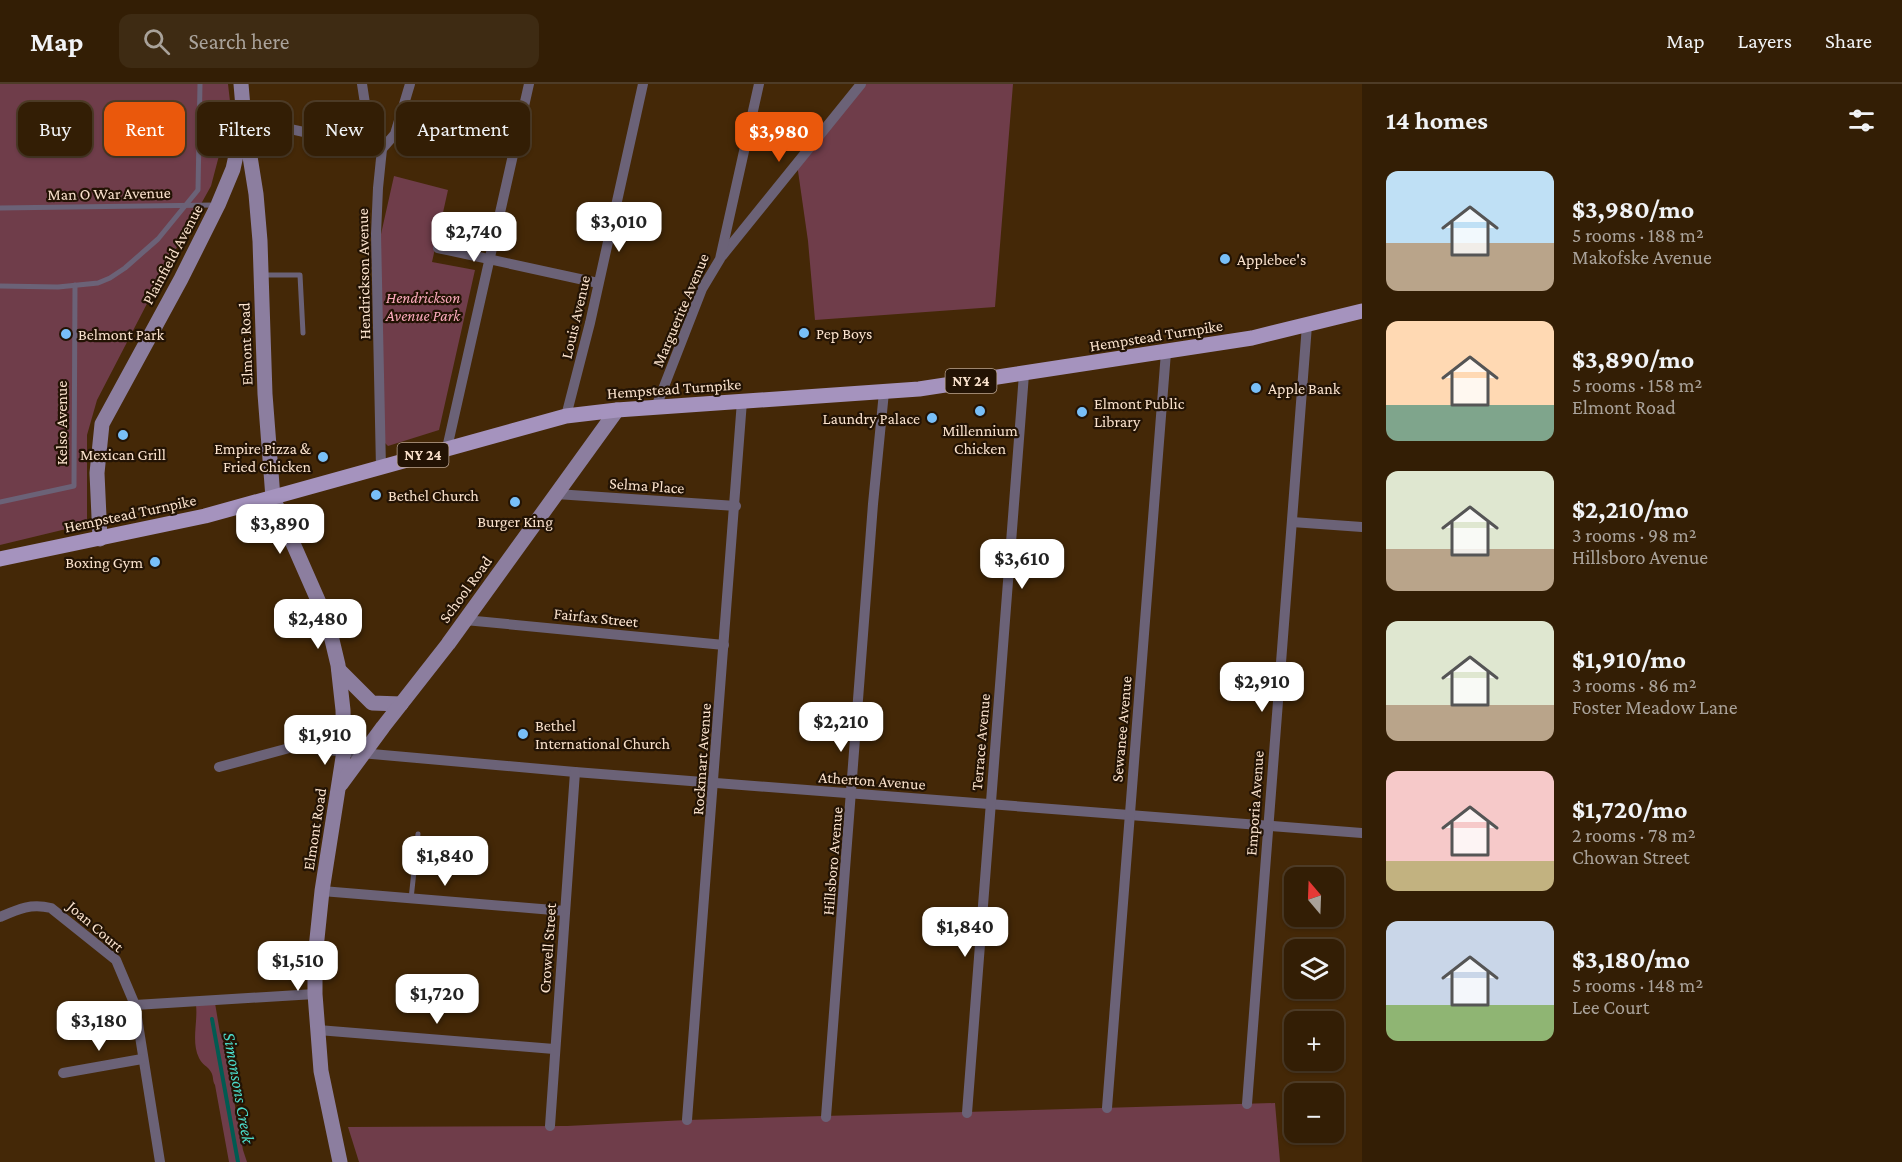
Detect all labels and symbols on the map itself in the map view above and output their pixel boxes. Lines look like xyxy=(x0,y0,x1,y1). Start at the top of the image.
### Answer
pin: $3,980 xyxy=(730,112,828,163)
street label: Man O War Avenue xyxy=(47,184,171,203)
street label: Plainfield Avenue xyxy=(139,201,206,307)
pin: $3,010 xyxy=(570,202,668,253)
street label: Hendrickson Avenue xyxy=(354,208,373,340)
pin: $2,740 xyxy=(425,212,523,263)
street label: Marguerite Avenue xyxy=(649,251,713,370)
place label: Applebee's xyxy=(1237,251,1306,269)
marker: Applebee's xyxy=(1218,252,1232,266)
street label: Louis Avenue xyxy=(558,274,593,360)
park label: Hendrickson Avenue Park xyxy=(385,289,461,324)
street label: Elmont Road xyxy=(236,302,255,386)
street label: Hempstead Turnpike xyxy=(1088,317,1224,355)
place label: Pep Boys xyxy=(816,325,872,343)
place label: Belmont Park xyxy=(78,326,164,343)
marker: Pep Boys xyxy=(797,326,811,340)
marker: Belmont Park xyxy=(59,327,73,341)
road number: NY 24 xyxy=(946,369,996,393)
street label: Hempstead Turnpike xyxy=(606,375,742,403)
place label: Apple Bank xyxy=(1268,380,1341,398)
street label: Kelso Avenue xyxy=(53,381,70,465)
marker: Apple Bank xyxy=(1249,381,1263,395)
place label: Elmont Public Library xyxy=(1094,395,1185,431)
marker: Millennium Chicken xyxy=(973,404,987,418)
marker: Elmont Public Library xyxy=(1075,405,1089,419)
place label: Laundry Palace xyxy=(823,410,920,428)
marker: Laundry Palace xyxy=(925,411,939,425)
place label: Millennium Chicken xyxy=(942,422,1018,457)
marker: Mexican Grill xyxy=(116,428,130,442)
place label: Empire Pizza & Fried Chicken xyxy=(214,440,312,475)
road number: NY 24 xyxy=(398,443,448,467)
place label: Mexican Grill xyxy=(80,446,166,463)
marker: Empire Pizza & Fried Chicken xyxy=(316,450,330,464)
street label: Selma Place xyxy=(609,474,685,497)
place label: Bethel Church xyxy=(388,487,479,504)
marker: Bethel Church xyxy=(369,488,383,502)
street label: Hempstead Turnpike xyxy=(62,491,198,537)
marker: Burger King xyxy=(508,495,522,509)
pin: $3,890 xyxy=(231,504,329,555)
place label: Burger King xyxy=(477,513,553,531)
pin: $3,610 xyxy=(973,539,1071,590)
street label: School Road xyxy=(436,552,496,626)
place label: Boxing Gym xyxy=(65,554,143,572)
marker: Boxing Gym xyxy=(148,555,162,569)
pin: $2,480 xyxy=(269,599,367,650)
street label: Fairfax Street xyxy=(553,605,640,630)
pin: $2,910 xyxy=(1213,662,1311,713)
street label: Sewanee Avenue xyxy=(1108,675,1135,783)
street label: Terrace Avenue xyxy=(968,693,993,791)
street label: Rockmart Avenue xyxy=(689,702,714,816)
pin: $2,210 xyxy=(792,702,890,753)
pin: $1,910 xyxy=(276,715,374,766)
place label: Bethel International Church xyxy=(535,717,670,752)
marker: Bethel International Church xyxy=(516,727,530,741)
street label: Emporia Avenue xyxy=(1242,750,1268,856)
street label: Atherton Avenue xyxy=(818,768,926,793)
street label: Elmont Road xyxy=(300,786,329,871)
street label: Hillsboro Avenue xyxy=(819,806,846,916)
pin: $1,840 xyxy=(396,836,494,887)
north arrow xyxy=(1284,867,1344,927)
street label: Joan Court xyxy=(62,896,128,956)
street label: Crowell Street xyxy=(536,902,559,994)
pin: $1,840 xyxy=(916,907,1014,958)
pin: $1,510 xyxy=(249,941,347,992)
pin: $1,720 xyxy=(388,974,486,1025)
pin: $3,180 xyxy=(50,1001,148,1052)
water label: Simonsons Creek xyxy=(219,1031,259,1146)

